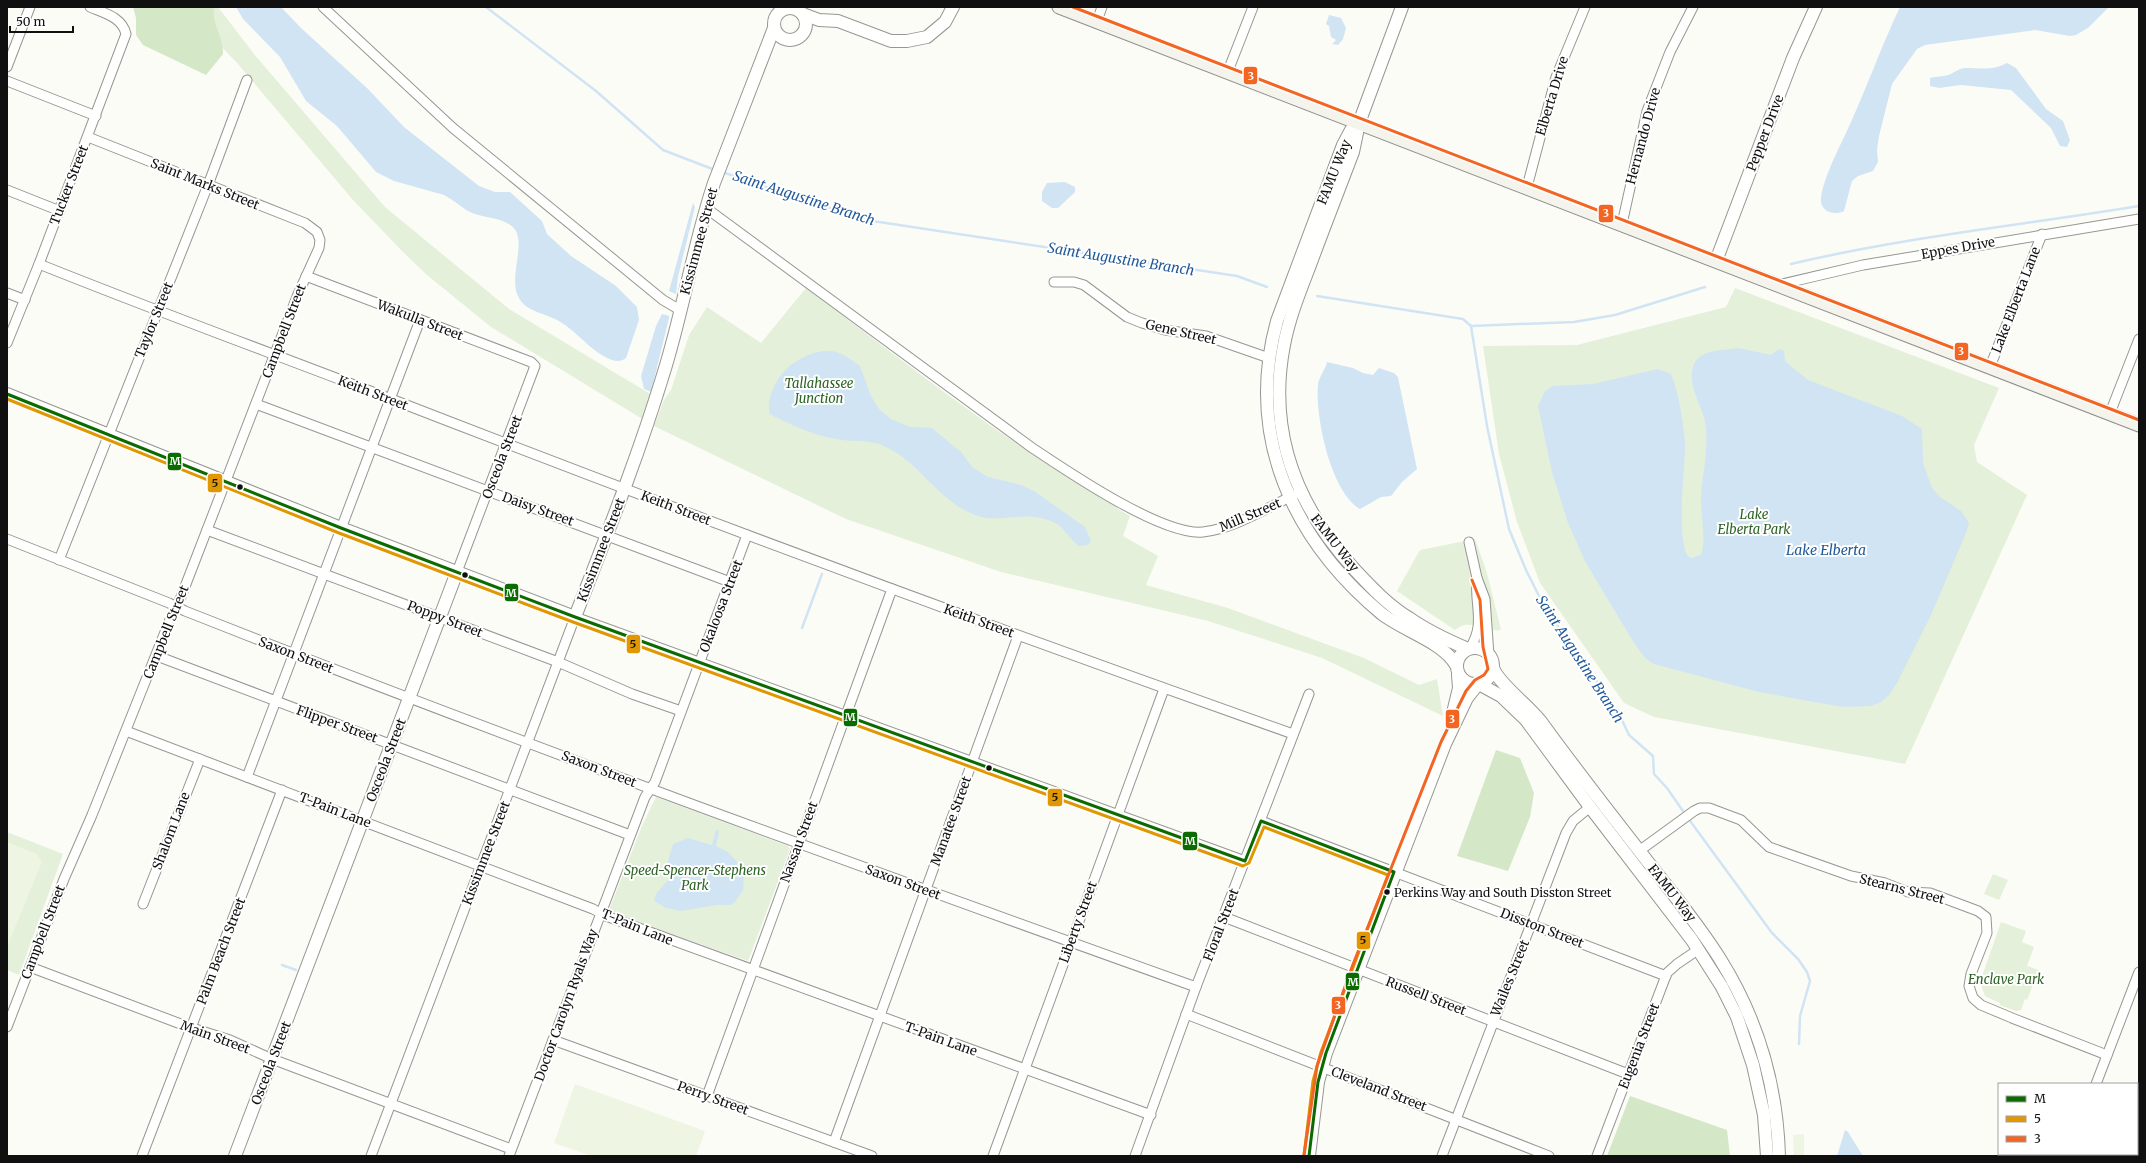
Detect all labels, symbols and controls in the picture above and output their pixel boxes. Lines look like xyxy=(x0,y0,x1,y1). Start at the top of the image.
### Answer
scale bar xyxy=(10,8,73,34)
text: 50 m xyxy=(16,14,45,29)
street label: Elberta Drive xyxy=(1532,54,1572,138)
line badge: 3 xyxy=(1243,66,1258,85)
text: 3 xyxy=(1248,69,1254,83)
street label: Hernando Drive xyxy=(1622,86,1664,186)
street label: Pepper Drive xyxy=(1743,92,1787,174)
street label: FAMU Way xyxy=(1313,137,1355,207)
street label: Tucker Street xyxy=(46,143,92,227)
street label: Saint Marks Street xyxy=(148,154,262,214)
water label: Saint Augustine Branch xyxy=(731,167,877,229)
street label: Kissimmee Street xyxy=(677,186,721,296)
line badge: 3 xyxy=(1598,204,1614,223)
text: 3 xyxy=(1603,206,1609,220)
street label: Eppes Drive xyxy=(1920,233,1996,263)
water label: Saint Augustine Branch xyxy=(1046,239,1196,279)
street label: Lake Elberta Lane xyxy=(1988,244,2044,355)
street label: Taylor Street xyxy=(131,280,177,360)
street label: Campbell Street xyxy=(258,282,310,380)
street label: Wakulla Street xyxy=(374,295,466,344)
street label: Gene Street xyxy=(1144,316,1218,348)
line badge: 3 xyxy=(1954,342,1969,361)
text: 3 xyxy=(1958,344,1964,358)
street label: Keith Street xyxy=(336,372,410,414)
park label: Tallahassee Junction xyxy=(785,375,854,407)
street label: Osceola Street xyxy=(478,413,526,501)
line badge: M xyxy=(167,452,182,471)
text: M xyxy=(169,454,181,468)
line badge: 5 xyxy=(207,473,223,493)
text: 5 xyxy=(212,476,218,490)
unlabelled marker xyxy=(235,482,245,492)
street label: Keith Street xyxy=(639,487,713,529)
street label: Daisy Street xyxy=(500,488,576,530)
street label: Mill Street xyxy=(1217,494,1283,536)
street label: Kissimmee Street xyxy=(573,495,629,605)
park label: Lake Elberta Park xyxy=(1718,506,1790,538)
street label: FAMU Way xyxy=(1307,511,1363,576)
water label: Lake Elberta xyxy=(1786,541,1866,559)
street label: Okaloosa Street xyxy=(696,557,746,655)
unlabelled marker xyxy=(460,570,470,580)
street label: Campbell Street xyxy=(139,583,193,681)
line badge: M xyxy=(504,583,519,602)
text: M xyxy=(505,586,517,600)
water label: Saint Augustine Branch xyxy=(1532,592,1628,726)
street label: Poppy Street xyxy=(405,597,485,641)
street label: Keith Street xyxy=(941,600,1017,642)
street label: Saxon Street xyxy=(256,633,336,677)
line badge: 5 xyxy=(626,634,641,654)
text: 5 xyxy=(630,637,636,651)
street label: Flipper Street xyxy=(294,701,380,747)
line badge: M xyxy=(843,708,858,727)
line badge: 3 xyxy=(1445,709,1460,729)
text: M xyxy=(844,710,856,724)
text: 3 xyxy=(1449,712,1455,726)
street label: Osceola Street xyxy=(362,716,410,804)
street label: Saxon Street xyxy=(559,747,639,791)
unlabelled marker xyxy=(984,763,994,773)
street label: Manatee Street xyxy=(927,774,975,868)
street label: T-Pain Lane xyxy=(297,788,374,832)
line badge: 5 xyxy=(1047,788,1063,807)
street label: Shalom Lane xyxy=(148,790,194,872)
text: 5 xyxy=(1052,790,1058,804)
street label: Kissimmee Street xyxy=(458,798,514,908)
street label: Nassau Street xyxy=(776,799,822,885)
line badge: M xyxy=(1182,831,1198,851)
text: M xyxy=(1184,834,1196,848)
street label: Saxon Street xyxy=(863,861,943,903)
street label: FAMU Way xyxy=(1644,861,1700,926)
park label: Speed-Spencer-Stephens Park xyxy=(624,862,767,894)
street label: Stearns Street xyxy=(1858,870,1946,908)
street label: Liberty Street xyxy=(1055,879,1101,965)
street label: Campbell Street xyxy=(17,883,69,981)
place label: Perkins Way and South Disston Street xyxy=(1394,885,1612,900)
street label: Floral Street xyxy=(1199,886,1243,964)
marker: Perkins Way and South Disston Street xyxy=(1382,887,1392,897)
street label: Palm Beach Street xyxy=(193,895,249,1007)
street label: Disston Street xyxy=(1498,904,1586,952)
street label: T-Pain Lane xyxy=(599,905,676,949)
street label: Doctor Carolyn Ryals Way xyxy=(530,926,602,1084)
line badge: 5 xyxy=(1356,931,1371,950)
text: 5 xyxy=(1360,933,1366,947)
street label: Wailes Street xyxy=(1487,937,1533,1020)
park label: Enclave Park xyxy=(1968,971,2044,988)
line badge: M xyxy=(1345,972,1360,991)
street label: Russell Street xyxy=(1383,973,1469,1019)
text: M xyxy=(1347,975,1359,989)
line badge: 3 xyxy=(1331,996,1346,1015)
text: 3 xyxy=(1335,998,1341,1012)
street label: Eugenia Street xyxy=(1615,1001,1663,1091)
street label: Main Street xyxy=(178,1017,252,1057)
street label: T-Pain Lane xyxy=(902,1018,980,1060)
street label: Osceola Street xyxy=(247,1019,295,1107)
street label: Cleveland Street xyxy=(1329,1063,1429,1115)
street label: Perry Street xyxy=(675,1077,751,1119)
legend xyxy=(1998,1083,2138,1155)
text: M xyxy=(2034,1091,2046,1106)
text: 5 xyxy=(2034,1111,2041,1126)
text: 3 xyxy=(2034,1131,2041,1146)

